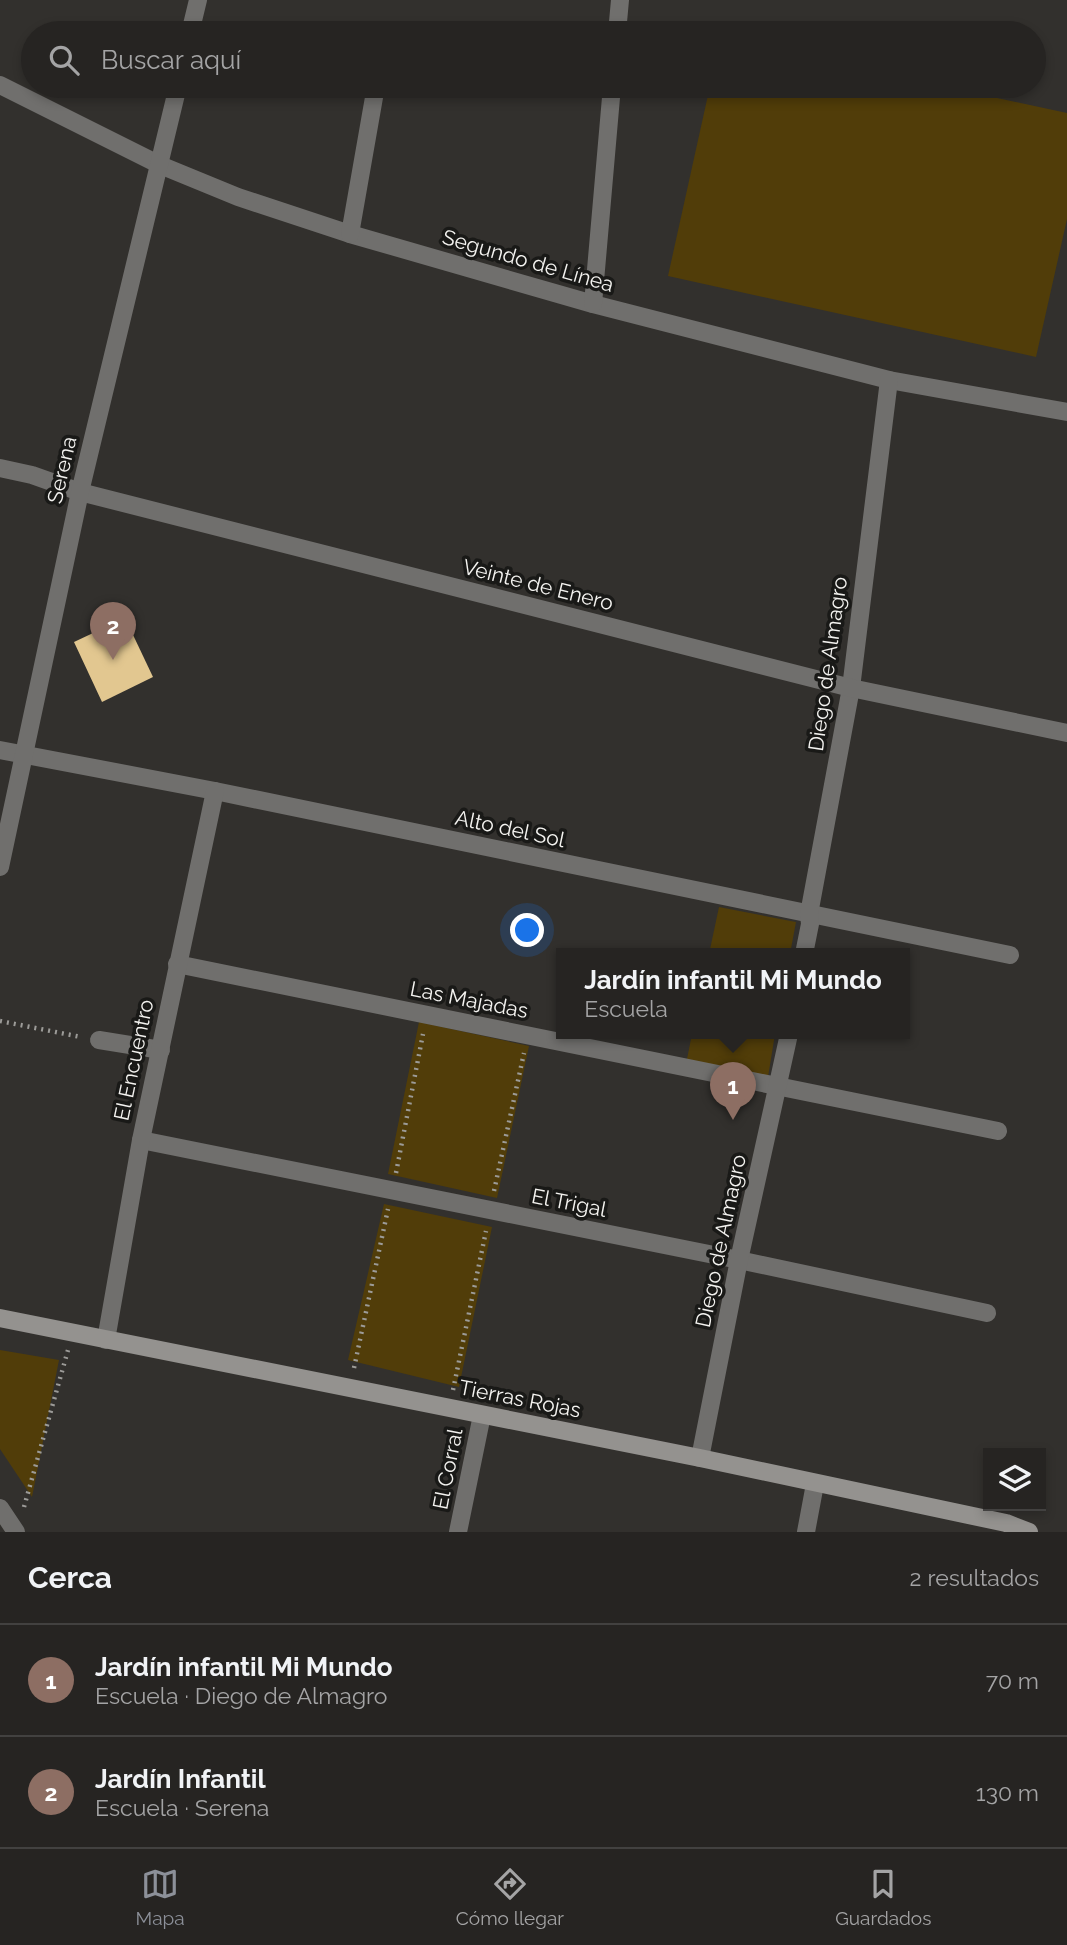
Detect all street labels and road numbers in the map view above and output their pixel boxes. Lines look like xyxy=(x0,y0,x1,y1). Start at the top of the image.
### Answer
street label: Segundo de Línea xyxy=(439,224,617,297)
street label: Serena xyxy=(42,434,81,506)
street label: Veinte de Enero xyxy=(460,554,616,615)
street label: Diego de Almagro xyxy=(803,575,852,753)
street label: Alto del Sol xyxy=(453,805,567,852)
street label: Las Majadas xyxy=(408,976,530,1023)
street label: El Encuentro xyxy=(108,997,159,1123)
street label: Diego de Almagro xyxy=(690,1152,751,1330)
street label: El Trigal xyxy=(530,1183,609,1222)
street label: Tierras Rojas xyxy=(457,1374,583,1423)
street label: El Corral xyxy=(427,1426,468,1512)

